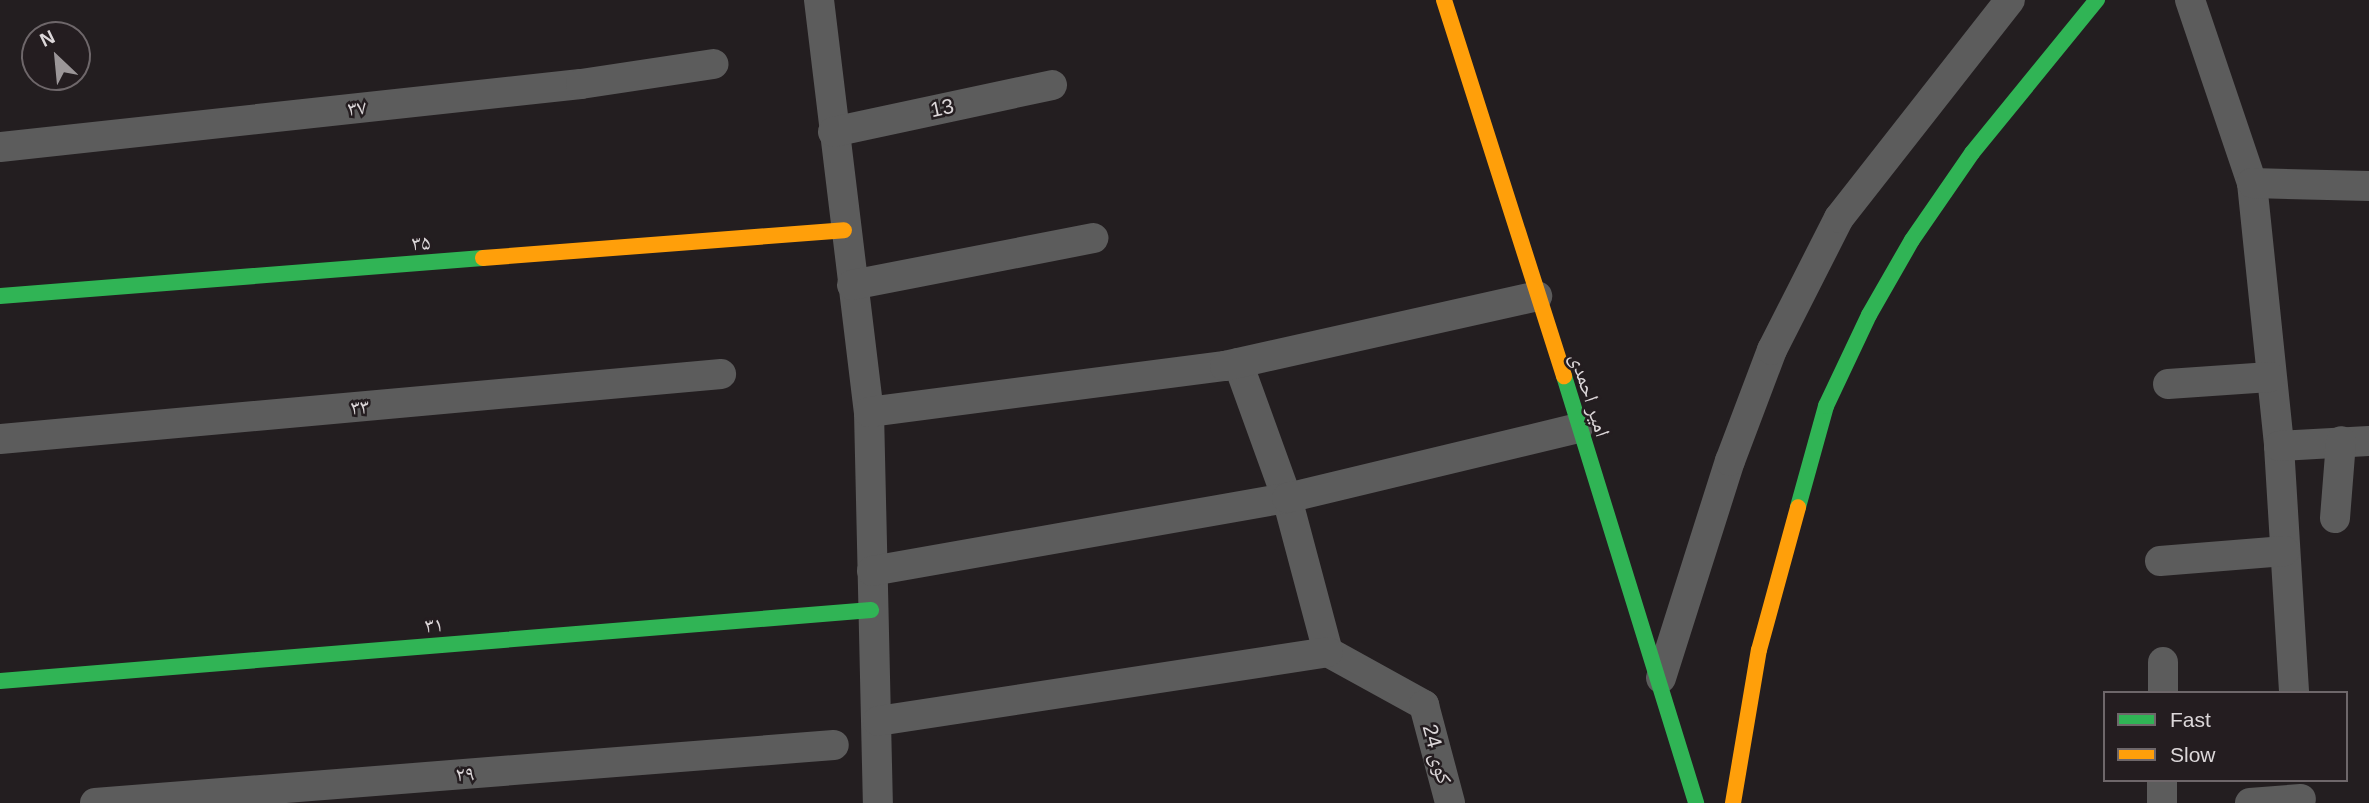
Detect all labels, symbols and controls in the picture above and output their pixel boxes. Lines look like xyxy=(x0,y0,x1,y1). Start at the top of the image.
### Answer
north arrow xyxy=(21,21,91,91)
text: N xyxy=(37,26,58,51)
street label: 13 xyxy=(928,93,956,123)
street label: ۳۷ xyxy=(346,94,368,122)
street label: ۳۵ xyxy=(411,230,431,256)
street label: امیر احمدی xyxy=(1565,350,1615,440)
street label: ۳۳ xyxy=(350,394,370,420)
street label: ۳۱ xyxy=(424,612,444,638)
legend xyxy=(2103,691,2348,782)
text: Fast xyxy=(2170,708,2211,731)
street label: کوی 24 xyxy=(1417,721,1457,787)
text: Slow xyxy=(2170,743,2216,766)
street label: ۲۹ xyxy=(455,761,475,787)

